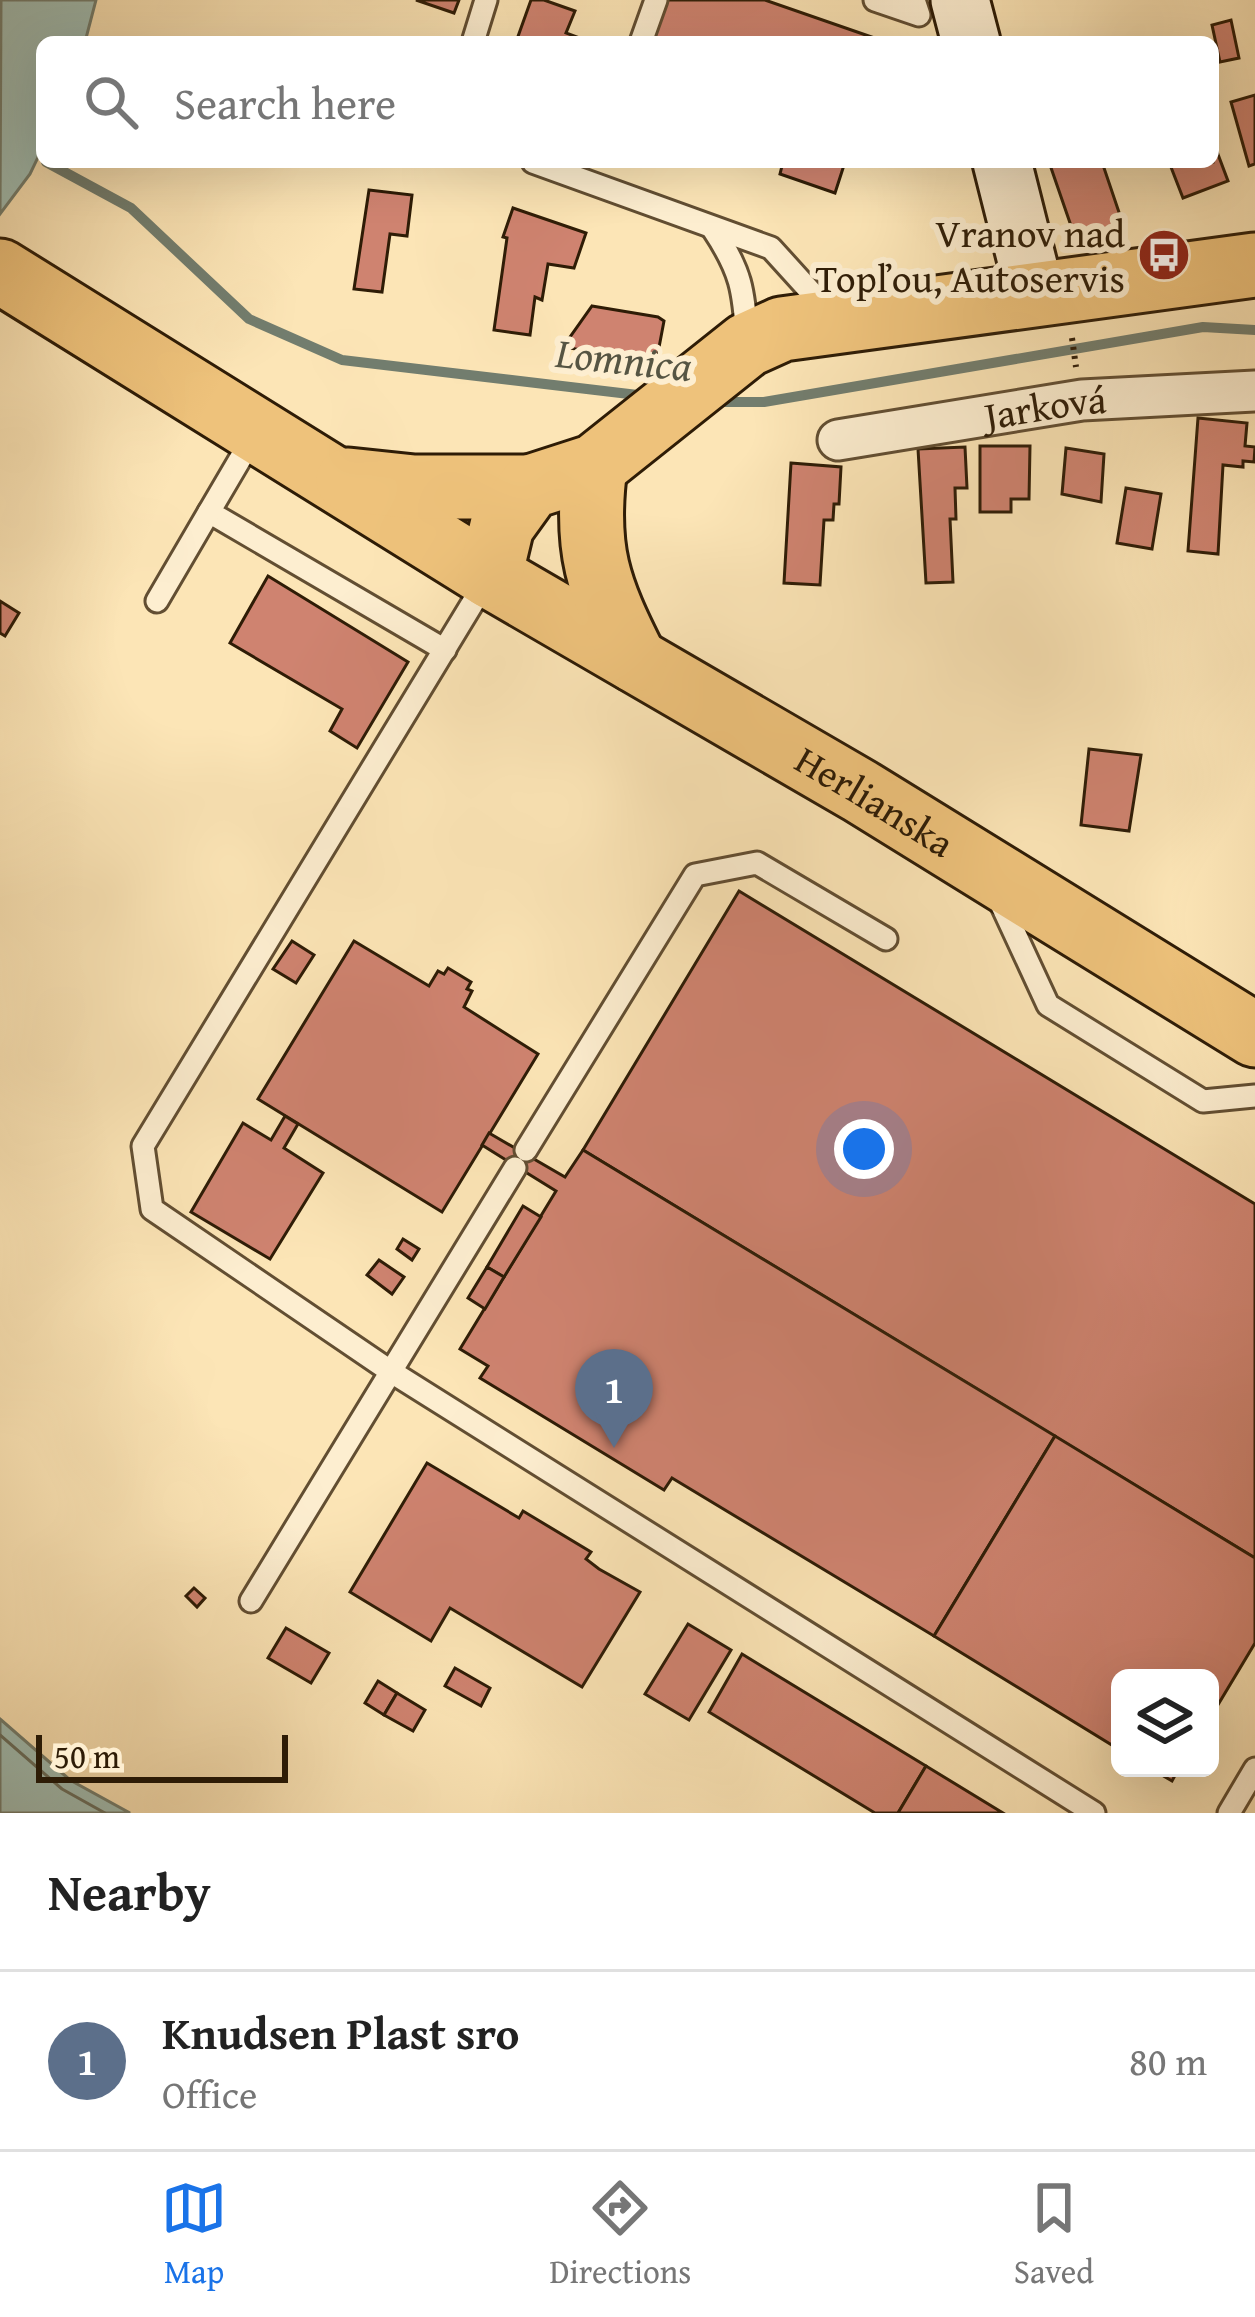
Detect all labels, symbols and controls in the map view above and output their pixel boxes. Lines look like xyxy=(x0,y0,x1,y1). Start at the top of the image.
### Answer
search box xyxy=(36,36,1219,168)
icon: search xyxy=(78,69,144,135)
text: Search here xyxy=(174,70,396,135)
place label: Vranov nad Topľou, Autoservis xyxy=(815,204,1125,306)
bus stop icon: Vranov nad Topľou, Autoservis xyxy=(1136,227,1192,283)
water label: Lomnica xyxy=(552,321,696,396)
street label: Jarková xyxy=(975,370,1108,444)
street label: Herlianska xyxy=(785,731,966,871)
your location xyxy=(834,1119,894,1179)
pin: 1 xyxy=(575,1349,653,1448)
map controls xyxy=(1111,1669,1219,1777)
button: layers xyxy=(1111,1669,1219,1777)
scale bar xyxy=(36,1729,288,1782)
text: 50 m xyxy=(54,1732,120,1780)
text: Nearby xyxy=(48,1854,211,1929)
text: Knudsen Plast sro xyxy=(162,2000,519,2065)
text: 1 xyxy=(77,2032,97,2089)
text: 80 m xyxy=(1129,2032,1207,2089)
text: Office xyxy=(162,2065,257,2122)
tab: Map xyxy=(161,2175,227,2295)
tab: Directions xyxy=(550,2175,691,2295)
tab: Saved xyxy=(1014,2175,1094,2295)

